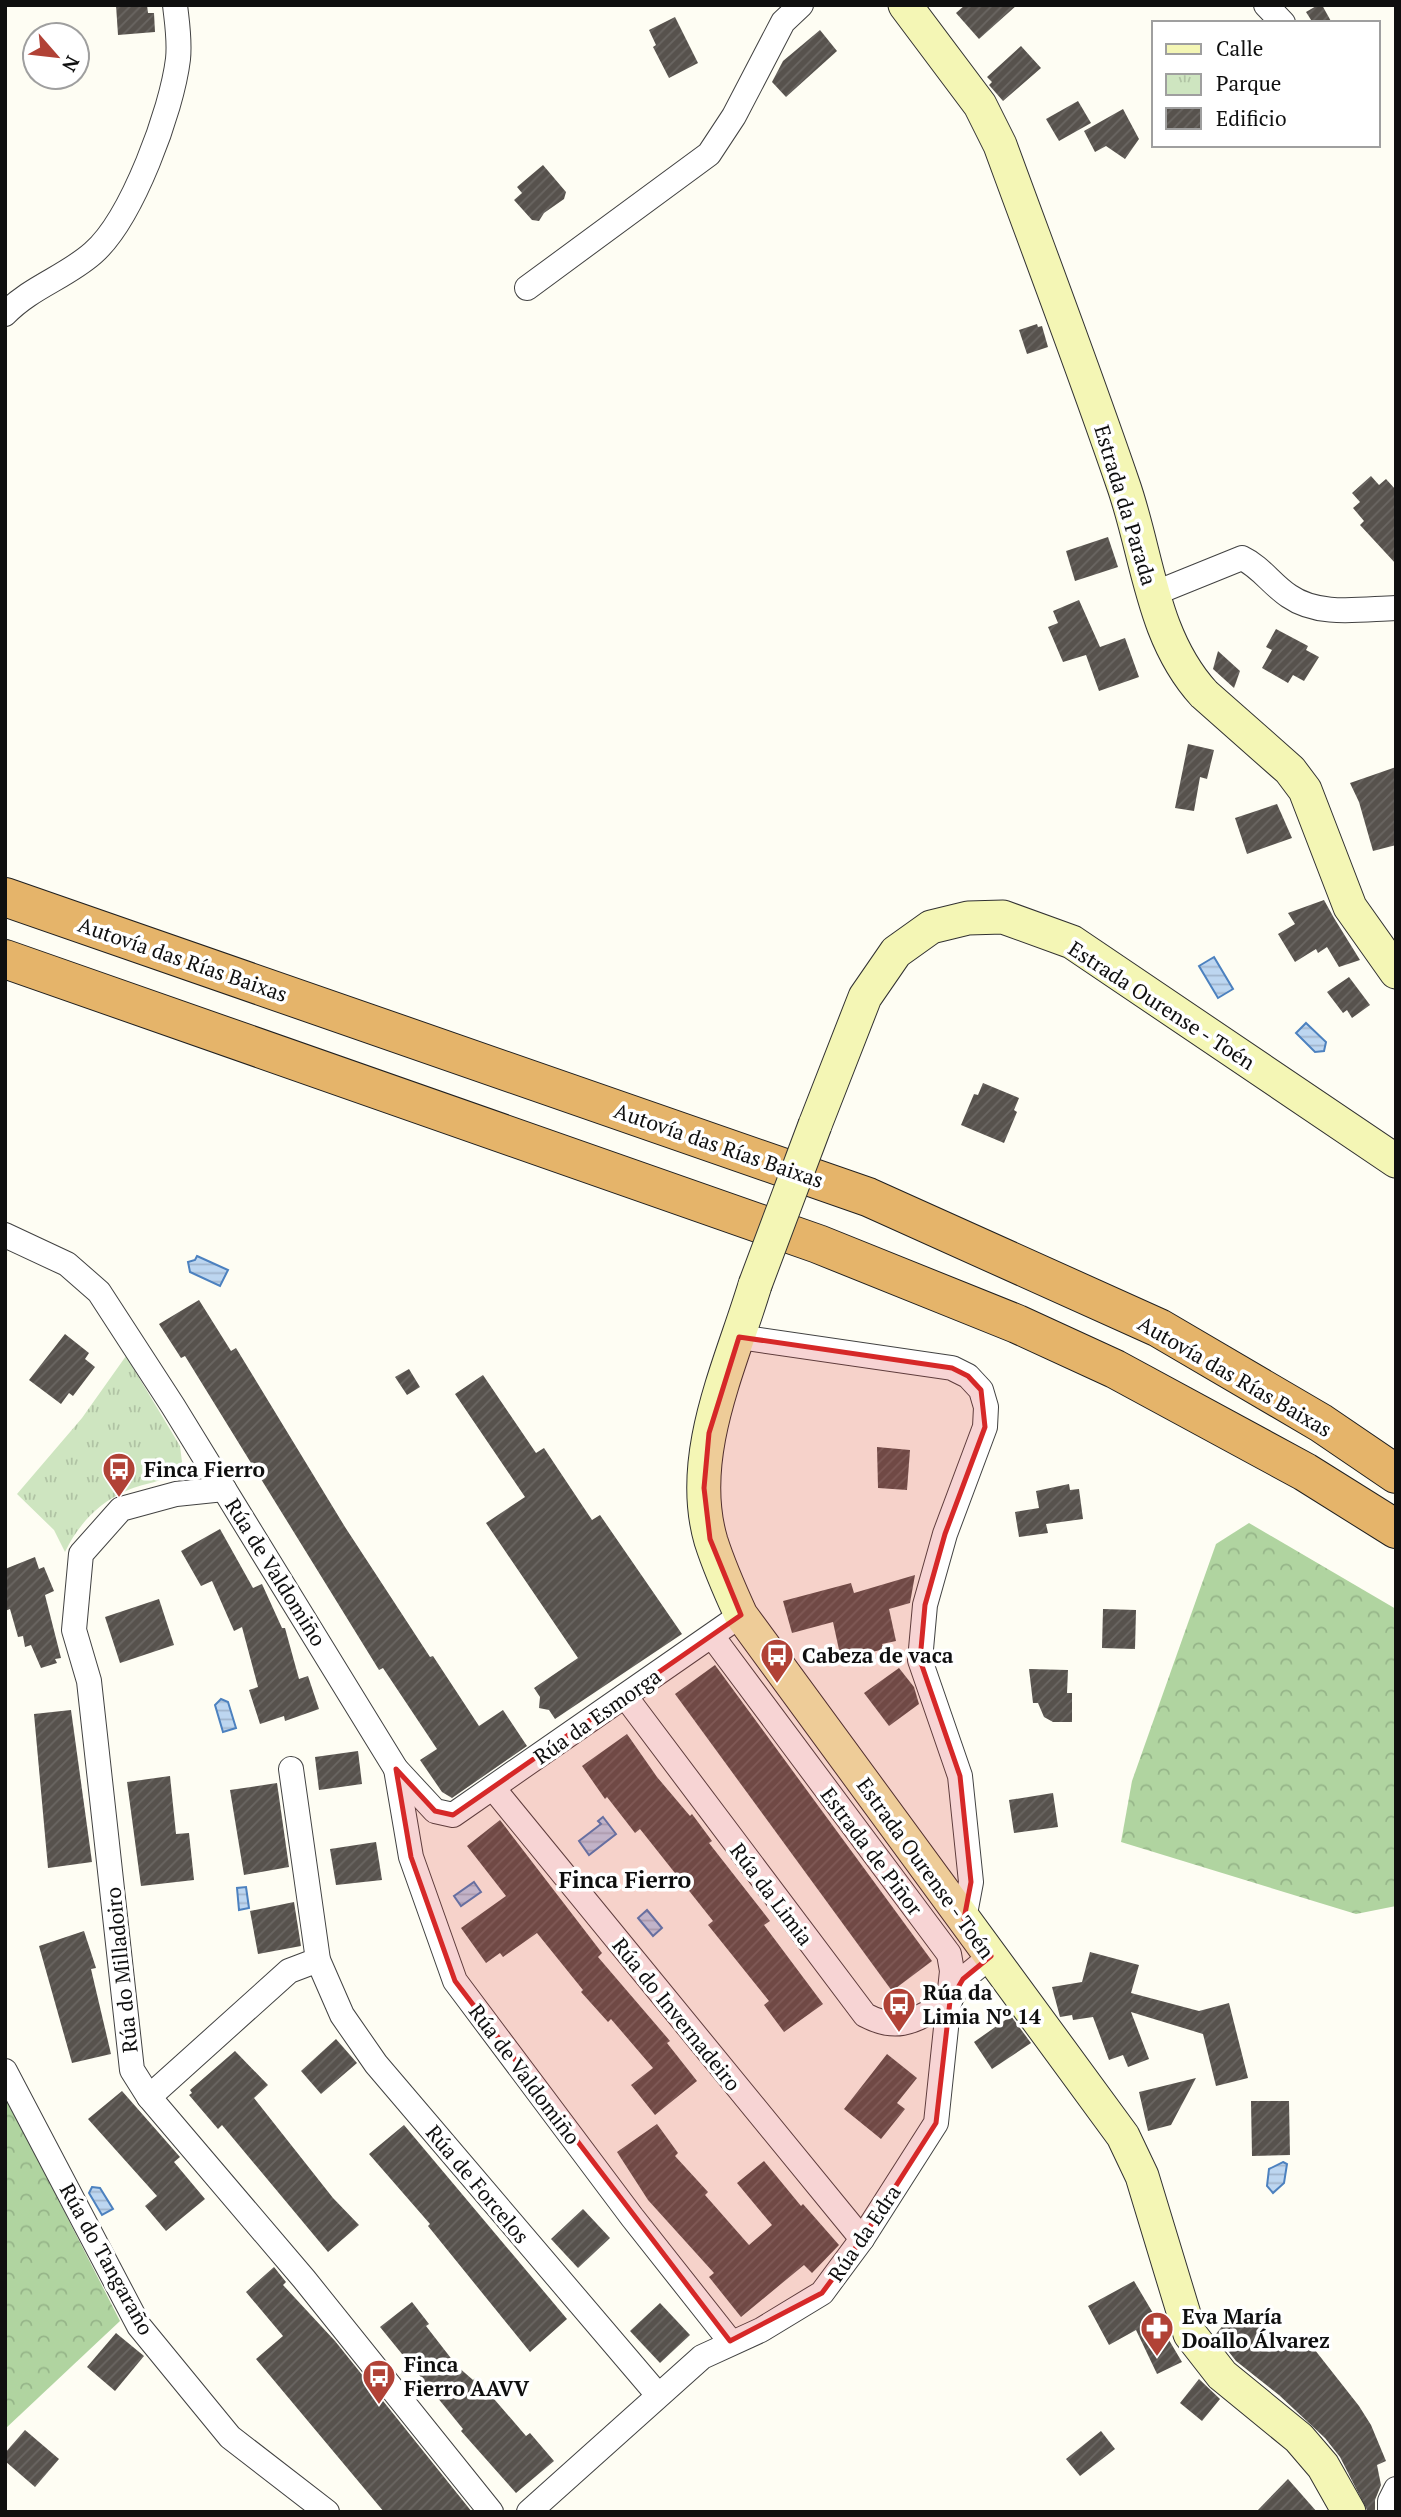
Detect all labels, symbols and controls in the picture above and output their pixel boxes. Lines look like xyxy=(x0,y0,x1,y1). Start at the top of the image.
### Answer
north arrow xyxy=(21,21,91,91)
legend xyxy=(1152,21,1380,147)
text: Calle xyxy=(1216,34,1263,62)
text: N xyxy=(57,52,86,77)
text: Parque xyxy=(1216,69,1281,97)
text: Edificio xyxy=(1216,104,1287,132)
street label: Estrada da Parada xyxy=(1088,421,1164,589)
street label: Autovía das Rías Baixas xyxy=(75,910,291,1008)
street label: Estrada Ourense - Toén xyxy=(1063,934,1261,1076)
street label: Autovía das Rías Baixas xyxy=(611,1096,827,1194)
street label: Autovía das Rías Baixas xyxy=(1133,1309,1337,1443)
bus stop icon: Finca Fierro xyxy=(100,1450,138,1499)
place label: Finca Fierro xyxy=(144,1455,265,1483)
street label: Rúa de Valdomiño xyxy=(219,1493,333,1651)
bus stop icon: Cabeza de vaca xyxy=(758,1636,796,1685)
place label: Cabeza de vaca xyxy=(802,1641,954,1669)
street label: Rúa da Esmorga xyxy=(528,1662,666,1770)
street label: Estrada Ourense - Toén xyxy=(851,1772,1001,1965)
street label: Estrada de Piñor xyxy=(815,1781,929,1921)
street label: Rúa da Limia xyxy=(724,1837,820,1951)
district label: Finca Fierro xyxy=(559,1864,691,1895)
street label: Rúa do Milladoiro xyxy=(98,1886,144,2054)
street label: Rúa do Invernadeiro xyxy=(606,1932,748,2096)
place label: Rúa da Limia Nº 14 xyxy=(923,1978,1041,2030)
bus stop icon: Rúa da Limia Nº 14 xyxy=(880,1985,918,2034)
street label: Rúa de Valdomiño xyxy=(463,1998,587,2150)
street label: Rúa de Forcelos xyxy=(420,2119,536,2249)
street label: Rúa do Tangaraño xyxy=(54,2178,160,2340)
street label: Rúa da Edra xyxy=(821,2179,907,2287)
place label: Eva María Doallo Álvarez xyxy=(1182,2302,1330,2354)
pharmacy icon: Eva María Doallo Álvarez xyxy=(1138,2309,1176,2358)
place label: Finca Fierro AAVV xyxy=(404,2350,530,2402)
bus stop icon: Finca Fierro AAVV xyxy=(360,2357,398,2406)

